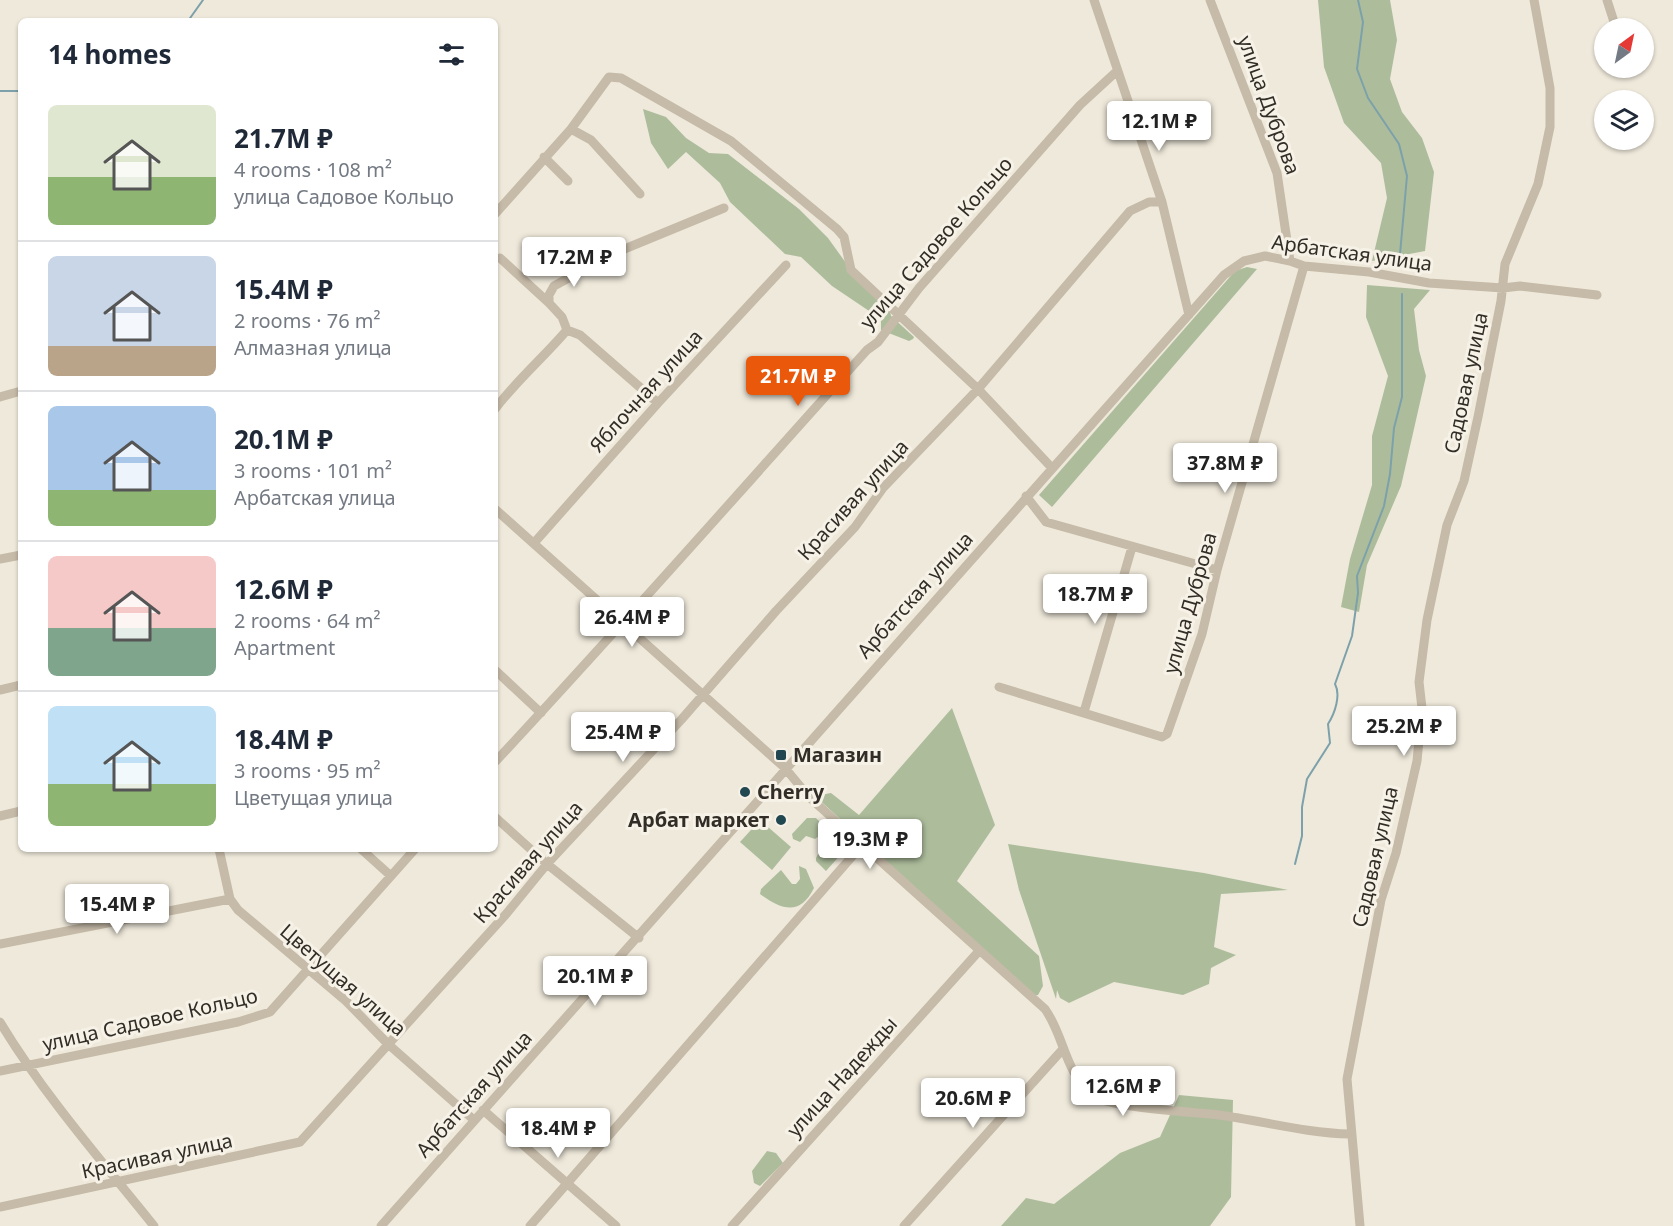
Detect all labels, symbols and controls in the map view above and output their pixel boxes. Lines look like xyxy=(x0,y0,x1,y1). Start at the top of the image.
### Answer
north arrow xyxy=(1594,18,1654,78)
map controls xyxy=(1594,18,1654,150)
street label: улица Дуброва xyxy=(1232,32,1307,178)
text: 14 homes xyxy=(48,36,172,72)
icon: filters xyxy=(435,38,468,71)
button: layers xyxy=(1594,90,1654,150)
pin: 12.1M ₽ xyxy=(1104,101,1214,152)
text: 12.1M ₽ xyxy=(1121,107,1197,134)
text: 21.7M ₽ xyxy=(234,120,333,156)
icon: home xyxy=(96,129,168,201)
street label: улица Садовое Кольцо xyxy=(853,151,1018,335)
text: 4 rooms · 108 m² xyxy=(234,156,392,183)
text: улица Садовое Кольцо xyxy=(234,183,454,210)
street label: Арбатская улица xyxy=(1270,228,1434,277)
pin: 17.2M ₽ xyxy=(519,237,629,288)
text: 17.2M ₽ xyxy=(536,243,612,270)
text: 15.4M ₽ xyxy=(234,271,333,307)
icon: home xyxy=(96,280,168,352)
text: 2 rooms · 76 m² xyxy=(234,307,381,334)
street label: Садовая улица xyxy=(1437,310,1494,456)
street label: Яблочная улица xyxy=(583,323,708,458)
text: Алмазная улица xyxy=(234,334,392,361)
pin: 21.7M ₽ xyxy=(743,356,853,407)
text: 21.7M ₽ xyxy=(760,362,836,389)
text: 20.1M ₽ xyxy=(234,421,333,457)
icon: home xyxy=(96,430,168,502)
street label: Красивая улица xyxy=(791,433,914,566)
pin: 37.8M ₽ xyxy=(1170,443,1280,494)
text: 37.8M ₽ xyxy=(1187,449,1263,476)
text: 3 rooms · 101 m² xyxy=(234,457,392,484)
text: Арбатская улица xyxy=(234,484,396,511)
street label: Арбатская улица xyxy=(851,526,979,664)
street label: улица Дуброва xyxy=(1156,529,1223,677)
text: 12.6M ₽ xyxy=(234,571,333,607)
pin: 18.7M ₽ xyxy=(1040,574,1150,625)
icon: home xyxy=(96,580,168,652)
text: 18.7M ₽ xyxy=(1057,580,1133,607)
pin: 26.4M ₽ xyxy=(577,597,687,648)
text: 26.4M ₽ xyxy=(594,603,670,630)
text: 2 rooms · 64 m² xyxy=(234,607,381,634)
text: Apartment xyxy=(234,634,335,661)
pin: 25.2M ₽ xyxy=(1349,706,1459,757)
pin: 25.4M ₽ xyxy=(568,712,678,763)
text: 25.2M ₽ xyxy=(1366,712,1442,739)
text: 25.4M ₽ xyxy=(585,718,661,745)
text: 18.4M ₽ xyxy=(234,721,333,757)
icon: home xyxy=(96,730,168,802)
place label: Магазин xyxy=(793,741,882,768)
marker: Магазин xyxy=(774,748,788,762)
text: 3 rooms · 95 m² xyxy=(234,757,381,784)
place label: Cherry xyxy=(757,778,825,805)
text: Цветущая улица xyxy=(234,784,393,811)
street label: Садовая улица xyxy=(1345,784,1404,930)
marker: Cherry xyxy=(738,785,752,799)
street label: Красивая улица xyxy=(467,795,588,929)
place label: Арбат маркет xyxy=(628,806,769,833)
marker: Арбат маркет xyxy=(774,813,788,827)
pin: 19.3M ₽ xyxy=(815,819,925,870)
text: 19.3M ₽ xyxy=(832,825,908,852)
pin: 15.4M ₽ xyxy=(62,884,172,935)
text: 15.4M ₽ xyxy=(79,890,155,917)
street label: Цветущая улица xyxy=(275,917,412,1042)
pin: 20.1M ₽ xyxy=(540,956,650,1007)
text: 20.1M ₽ xyxy=(557,962,633,989)
street label: улица Садовое Кольцо xyxy=(40,982,260,1057)
street label: улица Надежды xyxy=(780,1011,903,1143)
street label: Арбатская улица xyxy=(410,1025,538,1163)
pin: 12.6M ₽ xyxy=(1068,1066,1178,1117)
text: 12.6M ₽ xyxy=(1085,1072,1161,1099)
pin: 20.6M ₽ xyxy=(918,1078,1028,1129)
text: 20.6M ₽ xyxy=(935,1084,1011,1111)
pin: 18.4M ₽ xyxy=(503,1108,613,1159)
text: 18.4M ₽ xyxy=(520,1114,596,1141)
street label: Красивая улица xyxy=(79,1126,235,1185)

